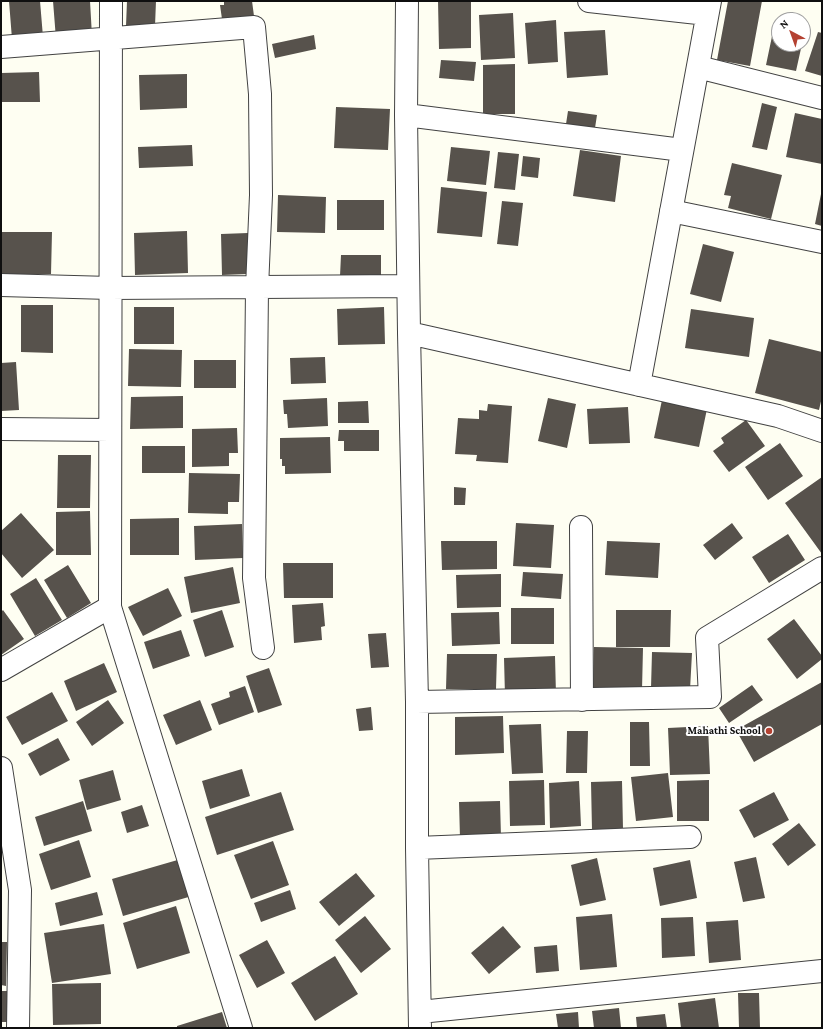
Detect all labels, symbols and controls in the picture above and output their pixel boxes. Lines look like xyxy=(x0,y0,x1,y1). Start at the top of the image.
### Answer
north arrow xyxy=(771,12,811,52)
text: N xyxy=(777,17,791,31)
place label: Mahathi School xyxy=(687,724,761,738)
marker: Mahathi School xyxy=(764,726,774,736)

